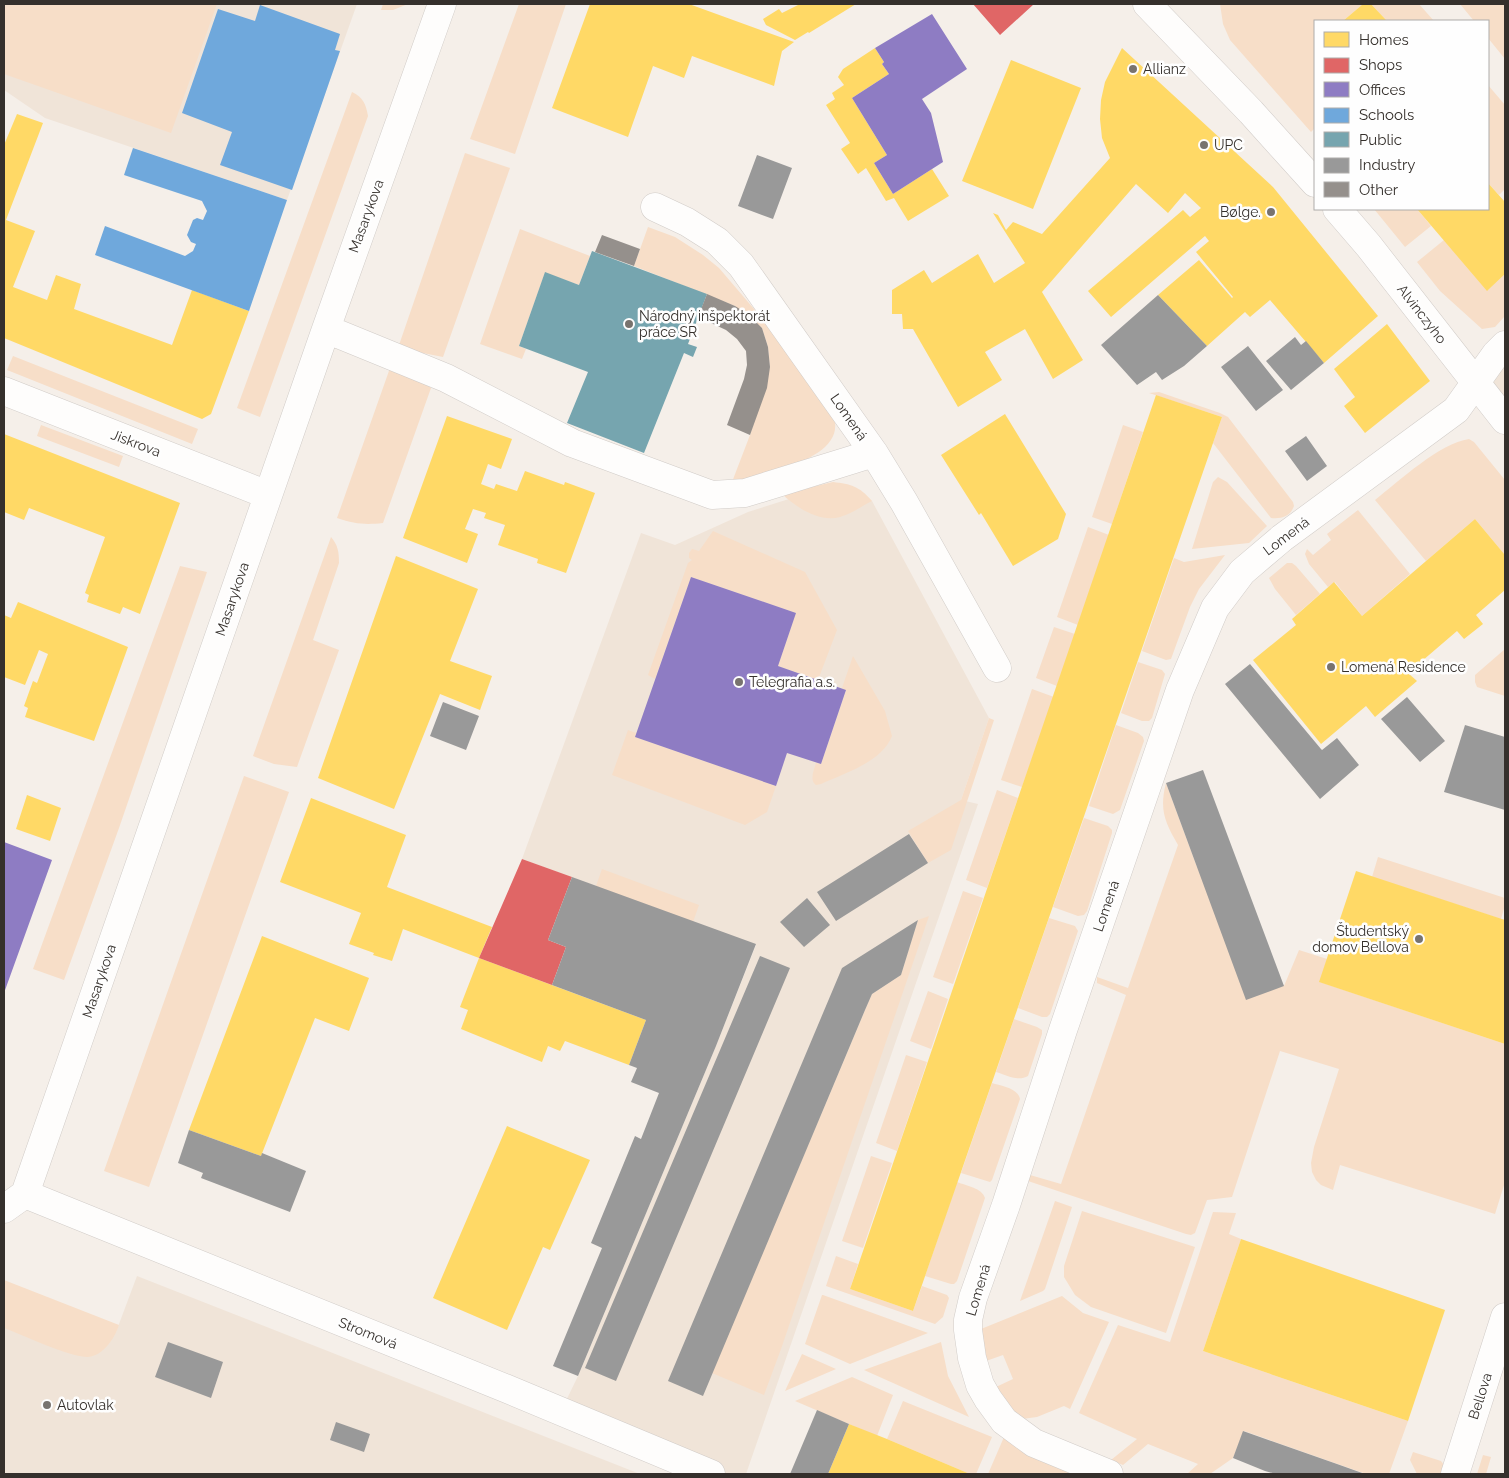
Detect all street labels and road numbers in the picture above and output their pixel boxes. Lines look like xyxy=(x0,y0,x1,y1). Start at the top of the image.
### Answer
street label: Masarykova xyxy=(345,177,387,255)
street label: Alvinczyho xyxy=(1394,281,1450,347)
street label: Lomená xyxy=(827,391,871,443)
street label: Jiskrova xyxy=(109,426,163,460)
street label: Lomená xyxy=(1260,514,1312,558)
street label: Masarykova xyxy=(212,560,252,638)
street label: Lomená xyxy=(1090,878,1122,934)
street label: Masarykova xyxy=(79,942,119,1020)
street label: Lomená xyxy=(963,1262,993,1318)
street label: Stromová xyxy=(336,1314,400,1352)
street label: Bellova xyxy=(1465,1371,1495,1421)

